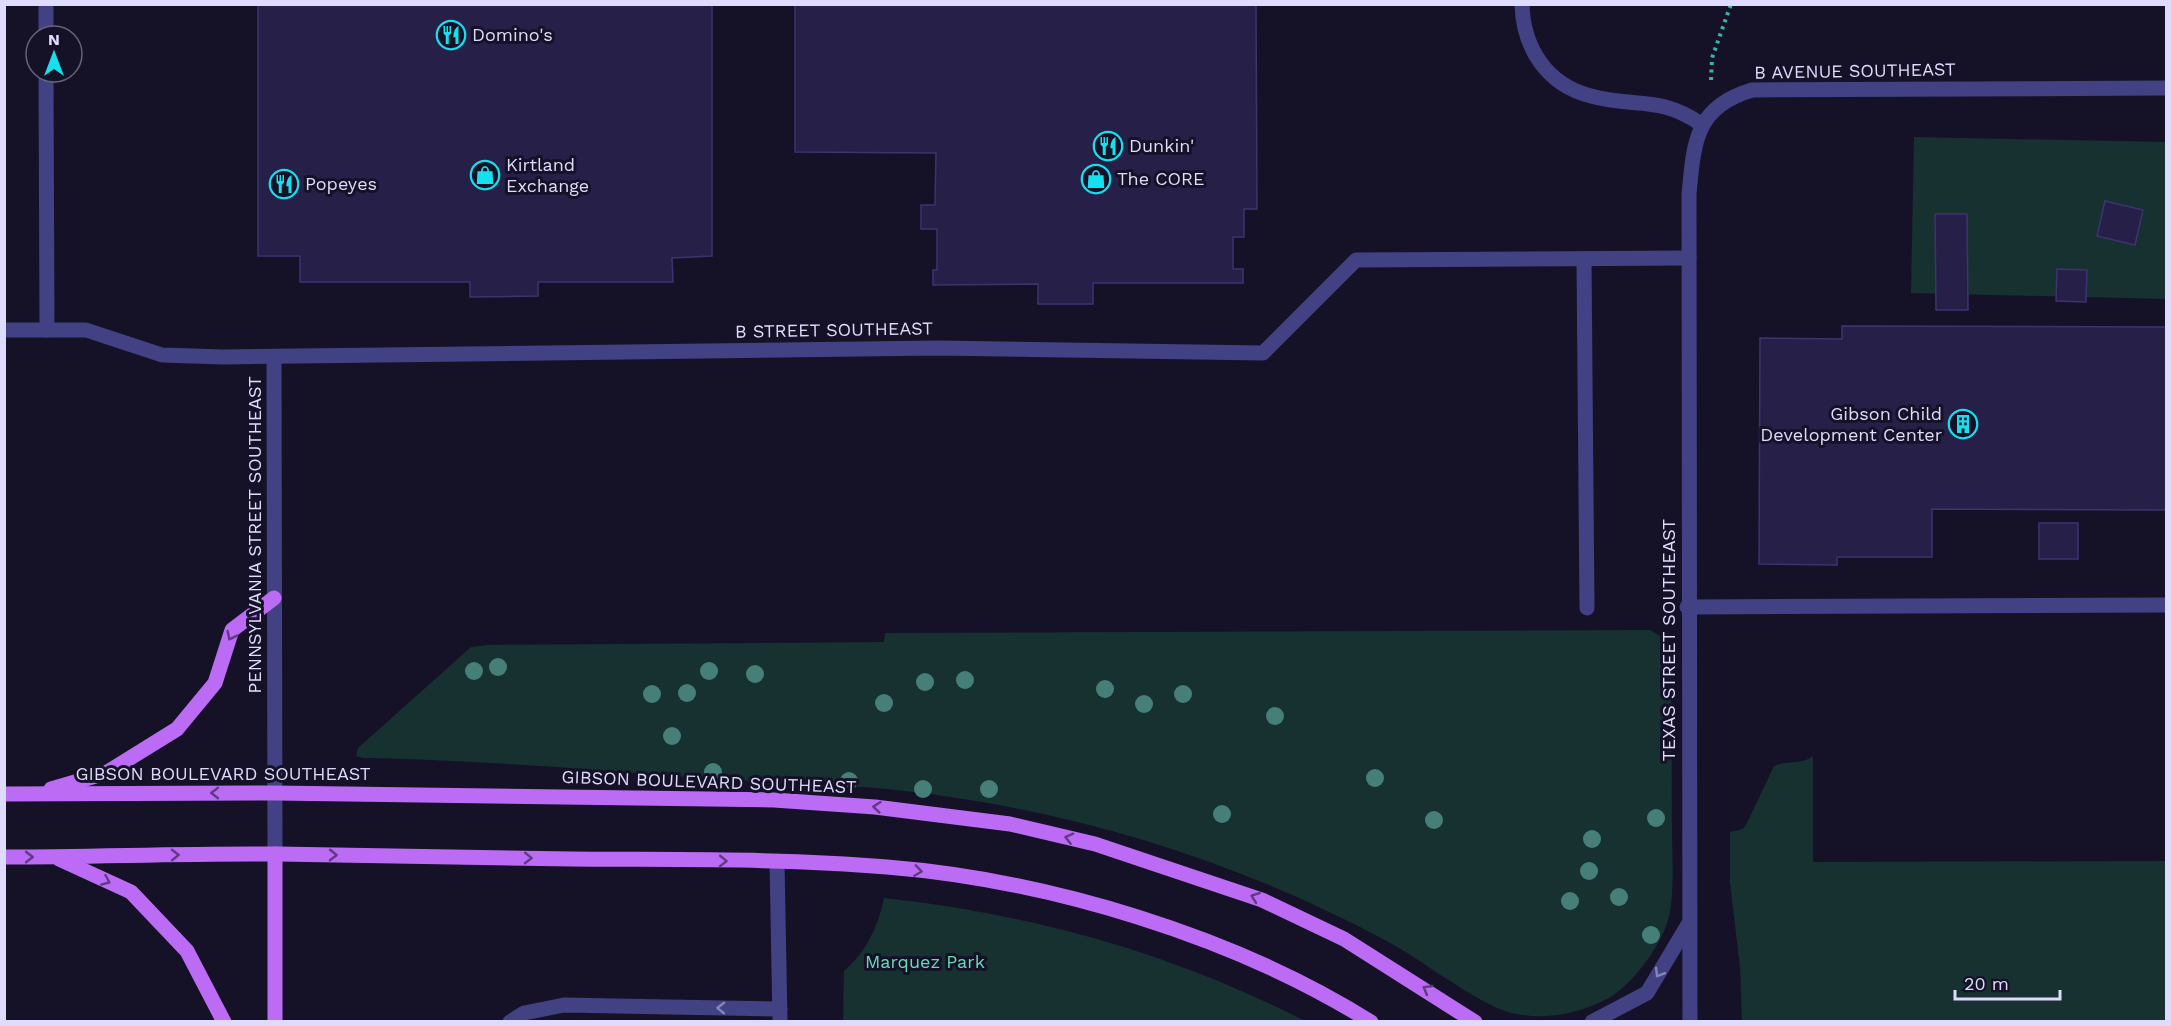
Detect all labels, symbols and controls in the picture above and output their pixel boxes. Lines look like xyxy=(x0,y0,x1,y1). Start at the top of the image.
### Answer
restaurant icon: Domino's xyxy=(435,19,467,51)
north arrow xyxy=(24,24,84,84)
place label: Domino's xyxy=(472,24,553,45)
text: N xyxy=(48,30,60,49)
street label: B AVENUE SOUTHEAST xyxy=(1754,58,1956,83)
restaurant icon: Dunkin' xyxy=(1092,130,1124,162)
place label: Dunkin' xyxy=(1129,135,1194,156)
place label: Kirtland Exchange xyxy=(506,154,589,196)
shop icon: Kirtland Exchange xyxy=(469,159,501,191)
shop icon: The CORE xyxy=(1080,163,1112,195)
restaurant icon: Popeyes xyxy=(268,168,300,200)
place label: The CORE xyxy=(1117,168,1204,189)
place label: Popeyes xyxy=(305,173,377,194)
street label: B STREET SOUTHEAST xyxy=(735,317,933,342)
street label: PENNSYLVANIA STREET SOUTHEAST xyxy=(244,376,265,694)
place label: Gibson Child Development Center xyxy=(1760,403,1942,445)
building icon: Gibson Child Development Center xyxy=(1947,408,1979,440)
street label: TEXAS STREET SOUTHEAST xyxy=(1658,519,1679,761)
one-way arrow xyxy=(226,630,238,641)
street label: GIBSON BOULEVARD SOUTHEAST xyxy=(75,763,371,784)
street label: GIBSON BOULEVARD SOUTHEAST xyxy=(561,766,857,797)
one-way arrow xyxy=(211,787,220,799)
one-way arrow xyxy=(872,801,882,814)
one-way arrow xyxy=(1064,833,1074,846)
one-way arrow xyxy=(170,849,179,862)
one-way arrow xyxy=(329,849,338,861)
one-way arrow xyxy=(24,851,33,863)
one-way arrow xyxy=(524,852,533,864)
one-way arrow xyxy=(719,855,728,867)
one-way arrow xyxy=(913,864,923,876)
one-way arrow xyxy=(100,874,111,886)
one-way arrow xyxy=(1250,892,1261,905)
park label: Marquez Park xyxy=(865,951,985,972)
scale bar xyxy=(1955,963,2060,1001)
one-way arrow xyxy=(1655,967,1666,977)
text: 20 m xyxy=(1964,973,2009,994)
one-way arrow xyxy=(1423,985,1433,997)
one-way arrow xyxy=(717,1002,726,1014)

